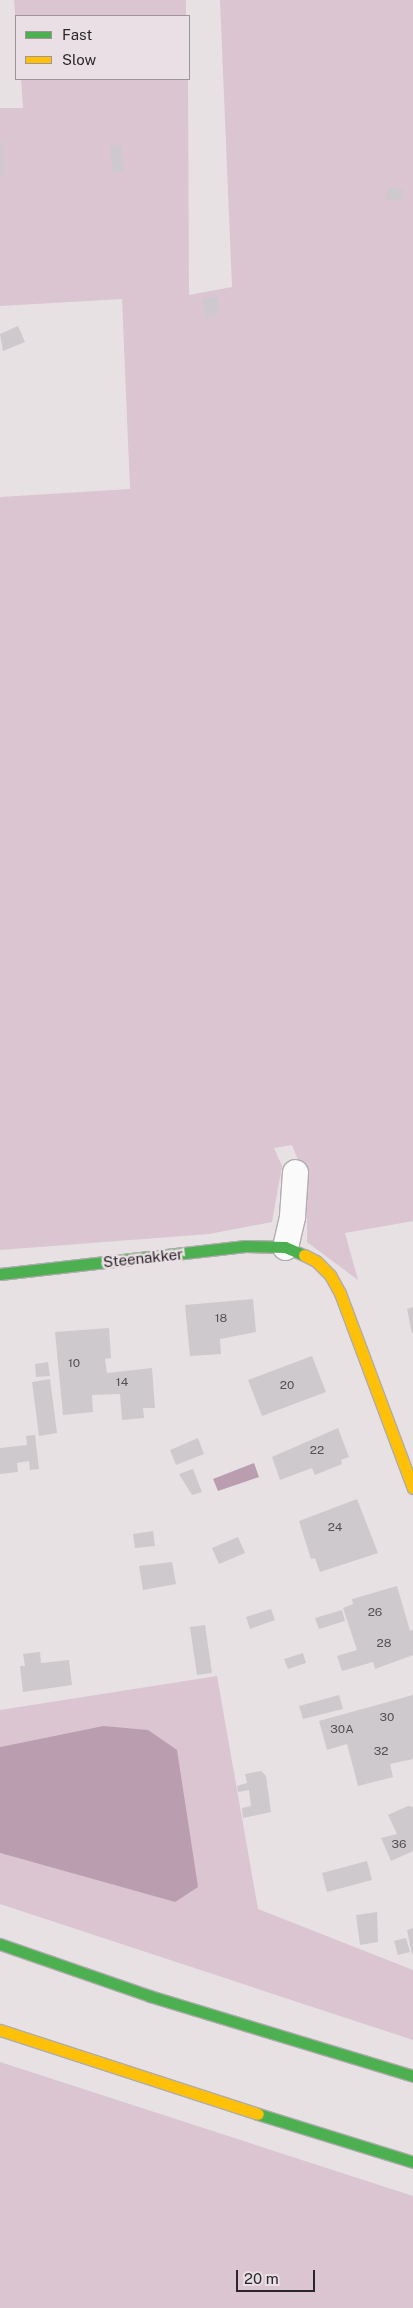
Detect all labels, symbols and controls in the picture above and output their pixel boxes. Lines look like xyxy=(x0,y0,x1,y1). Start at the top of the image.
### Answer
legend xyxy=(15,15,190,80)
text: Fast xyxy=(62,26,92,43)
text: Slow xyxy=(62,51,96,68)
street label: Steenakker xyxy=(102,1245,184,1271)
house number: 18 xyxy=(215,1312,227,1326)
house number: 10 xyxy=(68,1357,80,1371)
house number: 14 xyxy=(116,1376,128,1390)
house number: 20 xyxy=(280,1379,294,1393)
house number: 22 xyxy=(310,1444,324,1458)
house number: 24 xyxy=(328,1521,342,1535)
house number: 26 xyxy=(368,1606,382,1620)
house number: 28 xyxy=(377,1637,391,1651)
house number: 30 xyxy=(380,1711,394,1725)
house number: 30A xyxy=(330,1723,354,1737)
house number: 32 xyxy=(374,1745,388,1759)
house number: 36 xyxy=(392,1838,406,1852)
scale bar xyxy=(238,2260,317,2292)
text: 20 m xyxy=(244,2270,279,2287)

